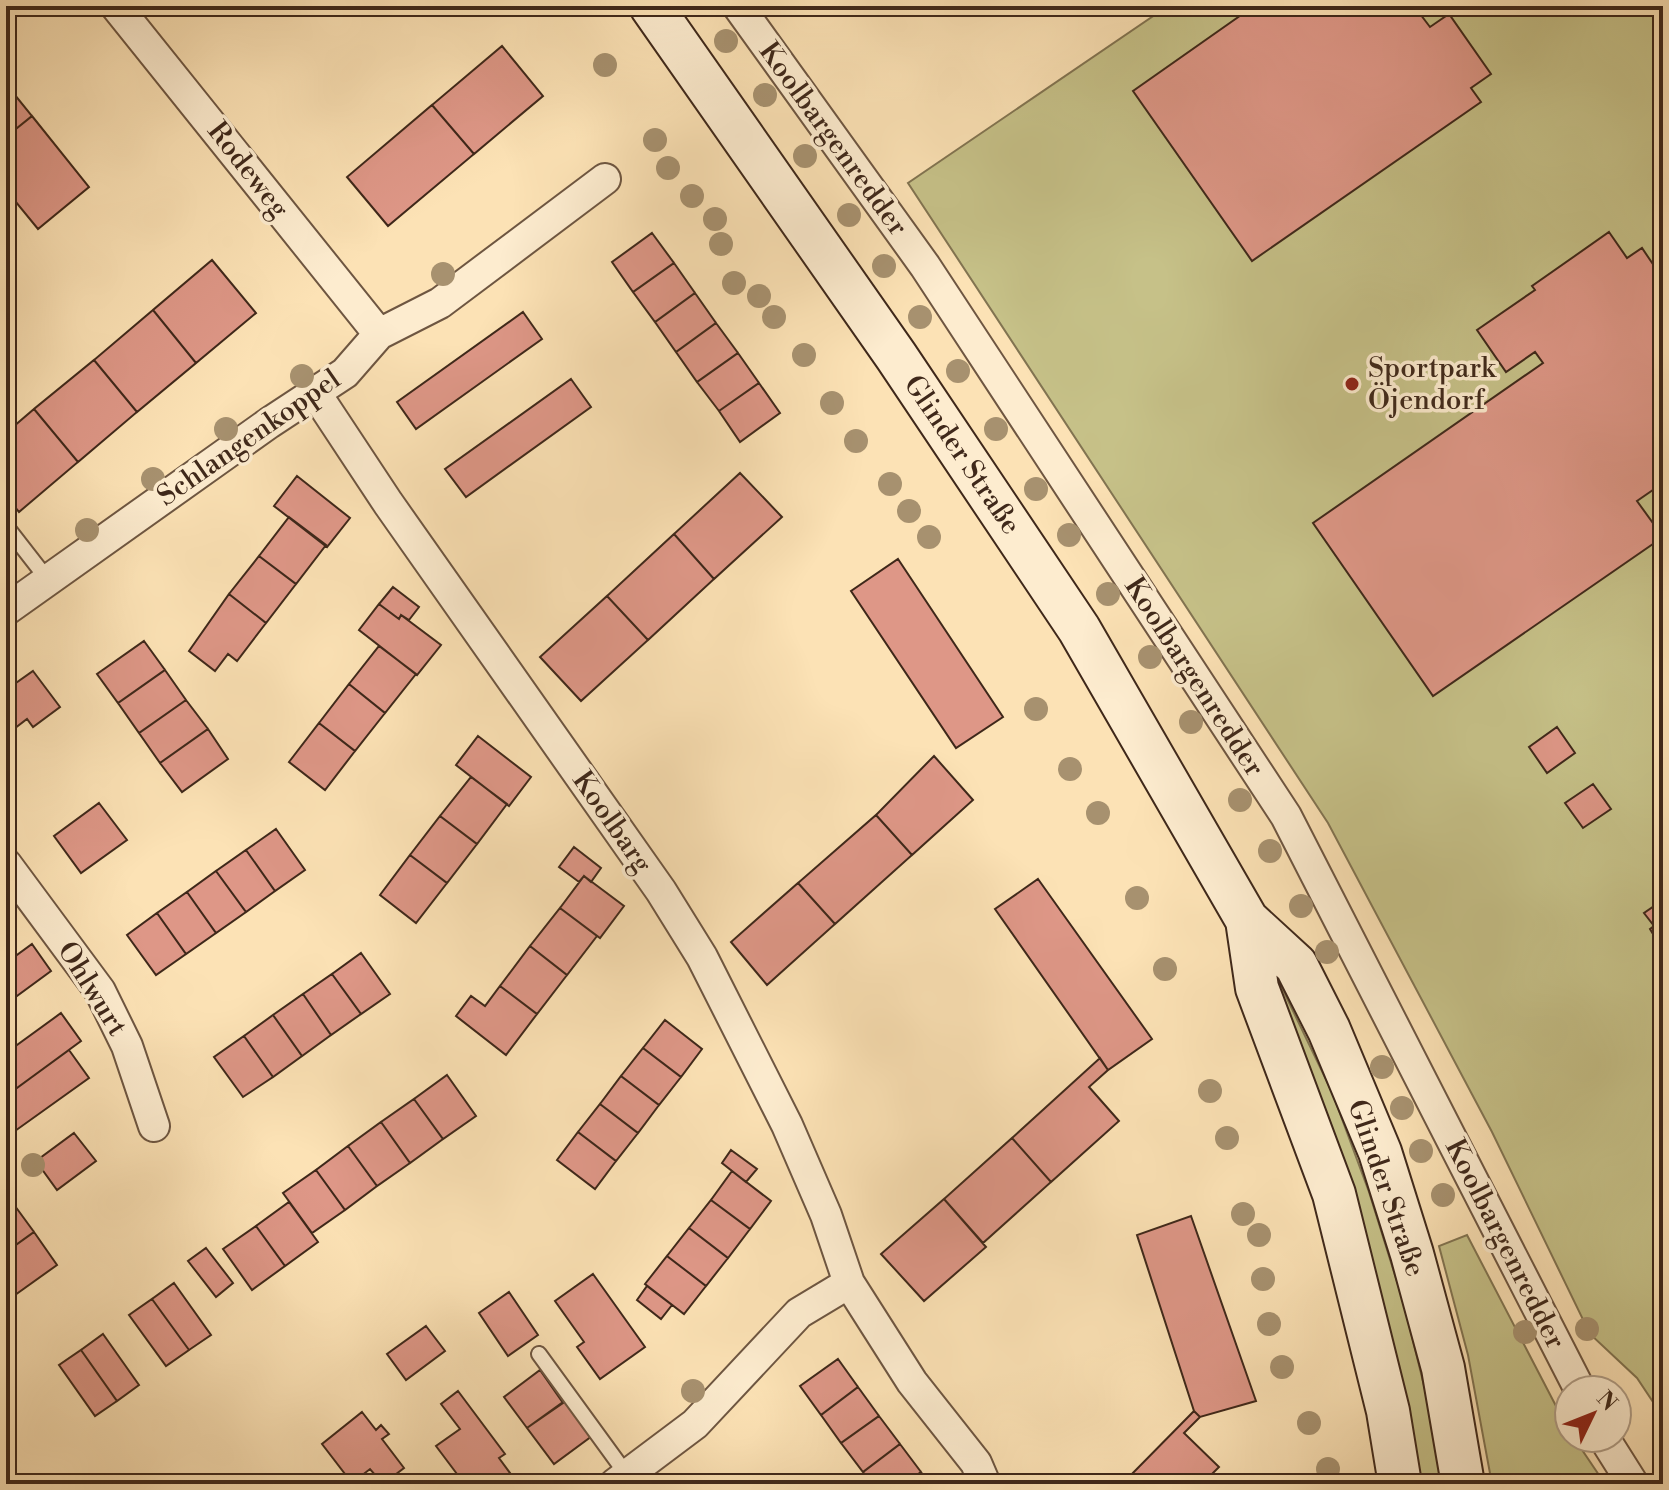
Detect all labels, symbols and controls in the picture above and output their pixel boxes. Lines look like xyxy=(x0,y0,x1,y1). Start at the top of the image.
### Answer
street label: Koolbargenredder xyxy=(751,35,915,243)
street label: Rodeweg xyxy=(200,115,297,226)
place label: Sportpark Öjendorf xyxy=(1368,351,1497,418)
street label: Schlangenkoppel xyxy=(151,362,347,514)
street label: Glinder Straße xyxy=(896,369,1028,541)
marker: Sportpark Öjendorf xyxy=(1343,375,1361,393)
street label: Koolbargenredder xyxy=(1116,571,1272,783)
street label: Koolbarg xyxy=(564,764,660,880)
street label: Ohlwurt xyxy=(49,935,135,1043)
street label: Glinder Straße xyxy=(1339,1095,1433,1281)
street label: Koolbargenredder xyxy=(1437,1133,1573,1355)
north arrow xyxy=(1553,1374,1633,1454)
text: N xyxy=(1591,1386,1623,1417)

